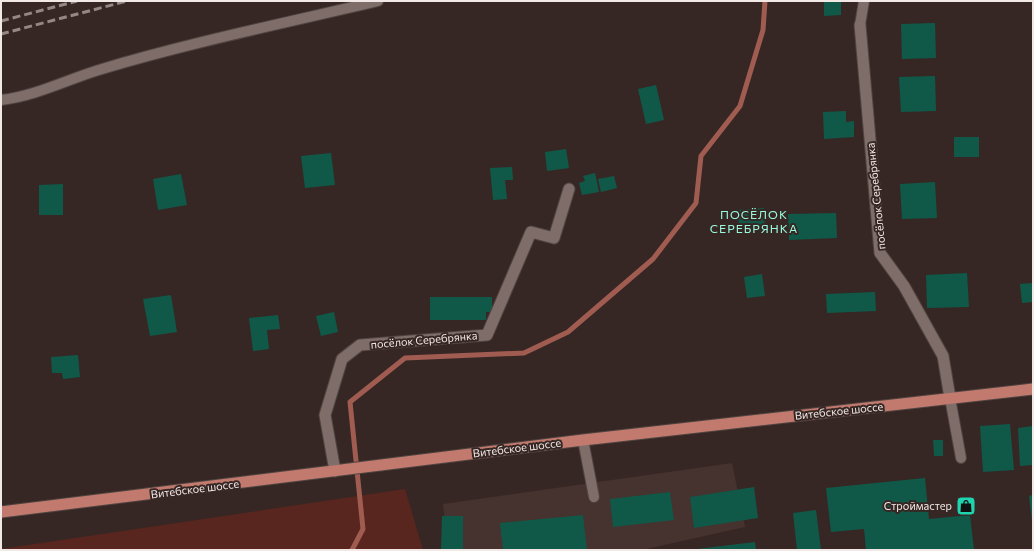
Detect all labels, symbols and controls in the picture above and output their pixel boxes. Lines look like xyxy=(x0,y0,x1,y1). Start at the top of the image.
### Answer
street label: посёлок Серебрянка xyxy=(863,142,888,250)
district label: ПОСЁЛОК СЕРЕБРЯНКА xyxy=(710,207,798,235)
street label: посёлок Серебрянка xyxy=(370,328,478,351)
street label: Витебское шоссе xyxy=(794,399,884,422)
street label: Витебское шоссе xyxy=(472,436,562,459)
street label: Витебское шоссе xyxy=(150,477,240,500)
shop icon: Строймастер xyxy=(955,495,977,517)
place label: Строймастер xyxy=(884,499,952,512)

